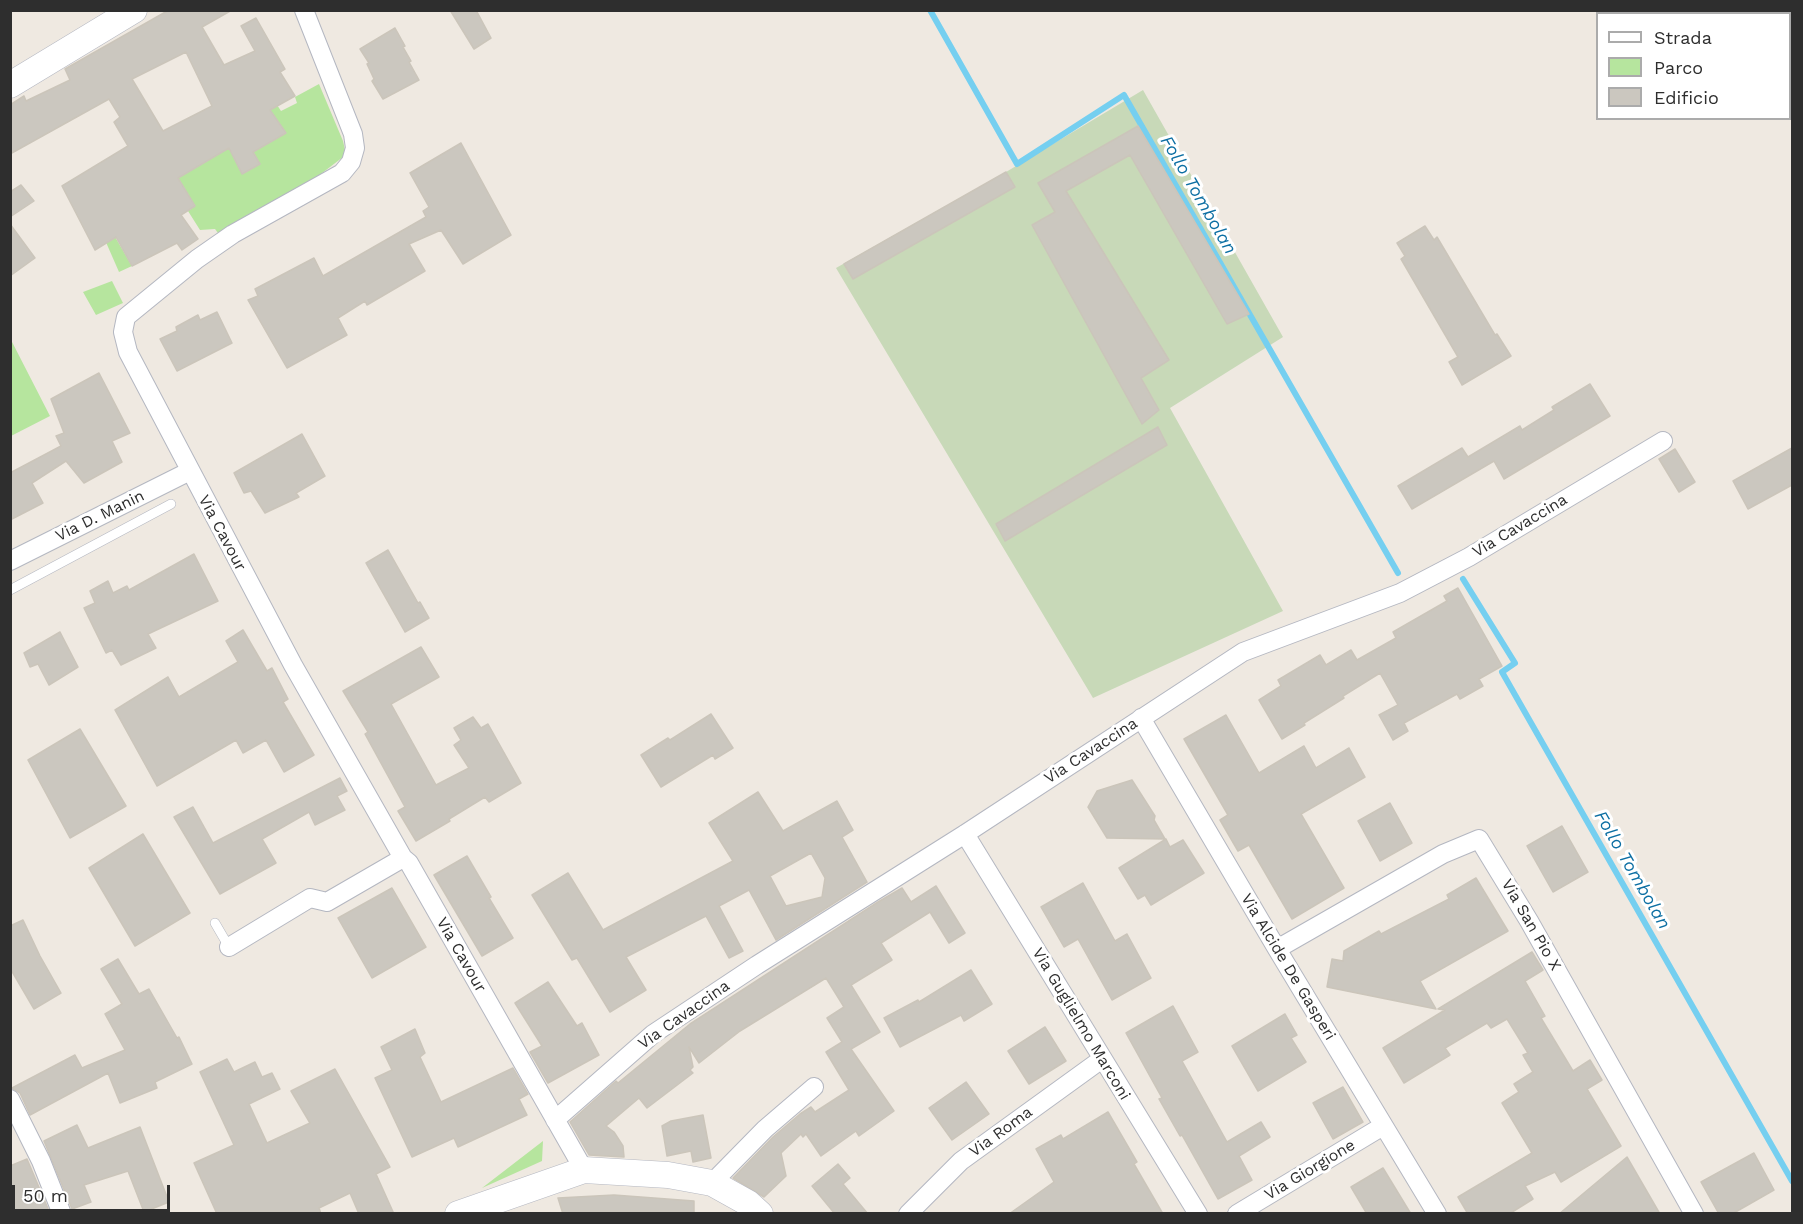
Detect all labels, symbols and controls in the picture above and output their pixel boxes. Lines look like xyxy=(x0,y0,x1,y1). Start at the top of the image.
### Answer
legend xyxy=(1596,12,1791,120)
text: Strada xyxy=(1654,27,1712,48)
text: Parco xyxy=(1654,57,1703,78)
text: Edificio xyxy=(1654,87,1719,108)
water label: Follo Tombolan xyxy=(1155,132,1241,258)
street label: Via D. Manin xyxy=(52,486,148,546)
street label: Via Cavaccina xyxy=(1469,490,1571,562)
street label: Via Cavour xyxy=(194,492,250,574)
street label: Via Cavaccina xyxy=(1041,714,1141,788)
water label: Follo Tombolan xyxy=(1589,807,1675,933)
street label: Via San Pio X xyxy=(1497,876,1565,974)
street label: Via Alcide De Gasperi xyxy=(1237,890,1339,1044)
street label: Via Cavour xyxy=(432,914,490,996)
street label: Via Guglielmo Marconi xyxy=(1028,944,1134,1104)
street label: Via Cavaccina xyxy=(635,976,733,1054)
street label: Via Roma xyxy=(966,1103,1036,1161)
street label: Via Giorgione xyxy=(1261,1135,1359,1205)
scale bar xyxy=(15,1173,172,1211)
text: 50 m xyxy=(23,1185,68,1206)

